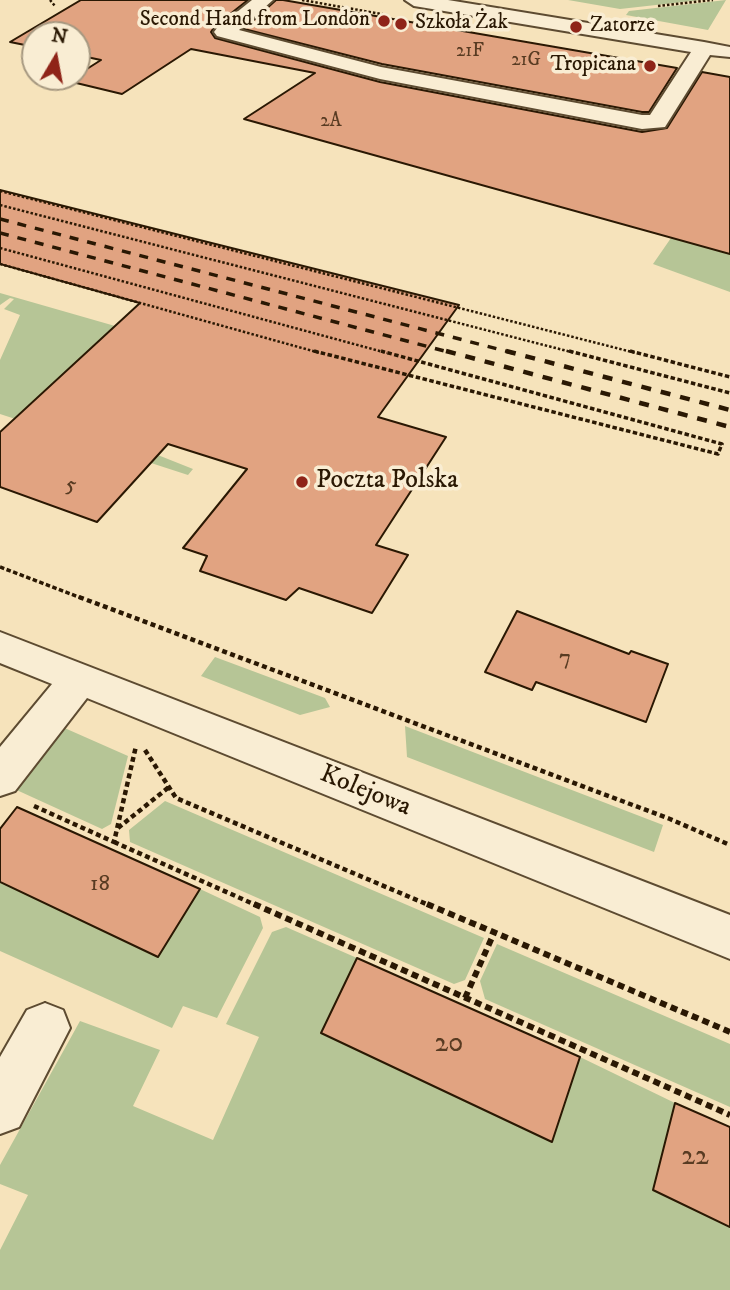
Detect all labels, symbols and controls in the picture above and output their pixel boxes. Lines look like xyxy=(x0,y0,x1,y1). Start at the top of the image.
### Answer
place label: Second Hand from London xyxy=(140,8,370,34)
place label: Szkoła Żak xyxy=(415,11,508,37)
marker: Second Hand from London xyxy=(376,13,392,29)
place label: Zatorze xyxy=(590,14,655,40)
marker: Szkoła Żak xyxy=(393,16,409,32)
marker: Zatorze xyxy=(568,19,584,35)
north arrow xyxy=(21,21,91,91)
text: N xyxy=(50,24,69,49)
house number: 21F xyxy=(456,41,484,63)
house number: 21G xyxy=(511,50,541,72)
place label: Tropicana xyxy=(550,53,636,79)
marker: Tropicana xyxy=(642,58,658,74)
house number: 2A xyxy=(320,111,342,133)
place label: Poczta Polska xyxy=(316,466,458,498)
house number: 5 xyxy=(65,472,77,500)
marker: Poczta Polska xyxy=(294,474,310,490)
house number: 7 xyxy=(559,645,571,673)
street label: Kolejowa xyxy=(315,760,415,824)
house number: 18 xyxy=(90,871,110,899)
house number: 20 xyxy=(435,1028,463,1062)
house number: 22 xyxy=(681,1141,709,1175)

